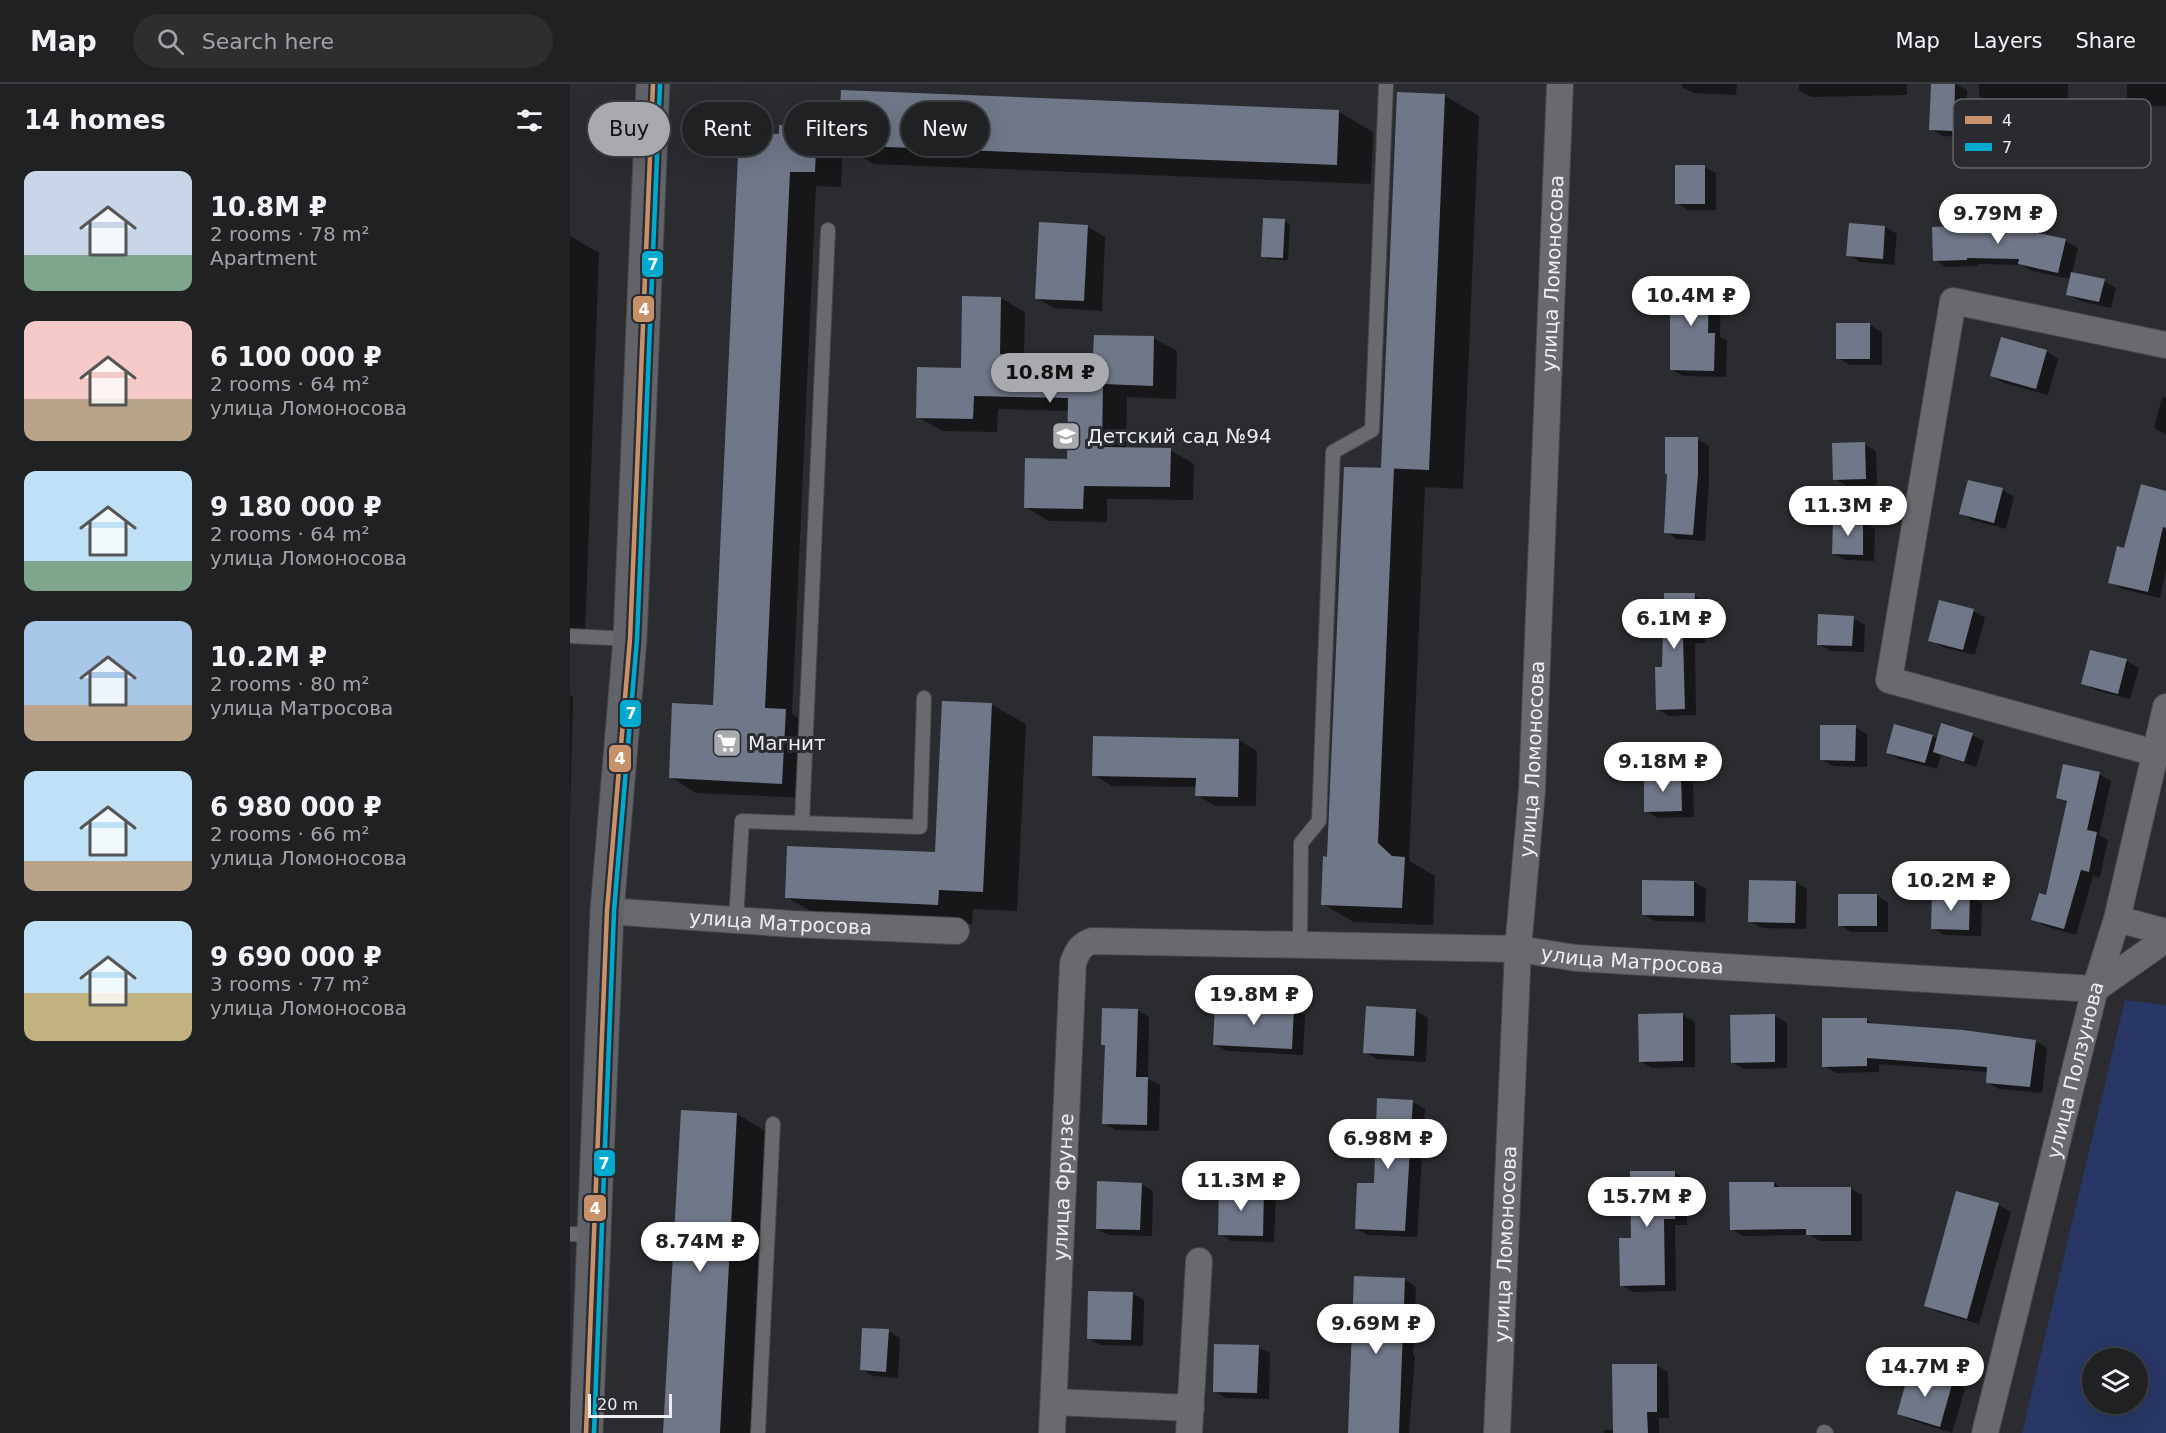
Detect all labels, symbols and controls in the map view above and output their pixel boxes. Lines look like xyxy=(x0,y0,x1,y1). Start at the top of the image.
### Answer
search box xyxy=(133,14,553,68)
text: Map xyxy=(30,25,97,58)
icon: search xyxy=(154,25,187,58)
text: Search here xyxy=(202,29,334,54)
text: Map xyxy=(1896,29,1940,53)
text: Layers xyxy=(1973,29,2042,53)
text: Share xyxy=(2075,29,2136,53)
legend xyxy=(1953,99,2151,168)
chip: Buy xyxy=(588,102,670,156)
chip: Rent xyxy=(682,102,772,156)
chip: Filters xyxy=(784,102,889,156)
chip: New xyxy=(901,102,989,156)
icon: filters xyxy=(513,104,546,137)
text: 14 homes xyxy=(24,105,166,135)
text: 4 xyxy=(2002,111,2012,130)
text: 7 xyxy=(2002,138,2012,157)
street label: улица Ломоносова xyxy=(1537,174,1568,372)
text: 10.8M ₽ xyxy=(210,192,327,222)
pin: 9.79M ₽ xyxy=(1943,194,2053,245)
icon: home xyxy=(72,195,144,267)
text: 9.79M ₽ xyxy=(1953,201,2043,225)
text: 2 rooms · 78 m² xyxy=(210,222,370,246)
text: Apartment xyxy=(210,246,317,270)
line badge: 7 xyxy=(641,250,664,278)
text: 7 xyxy=(647,255,659,274)
pin: 10.4M ₽ xyxy=(1636,276,1746,327)
text: 10.4M ₽ xyxy=(1646,283,1736,307)
line badge: 4 xyxy=(632,295,655,323)
text: 4 xyxy=(638,300,650,319)
text: 6 100 000 ₽ xyxy=(210,342,382,372)
icon: home xyxy=(72,345,144,417)
pin: 10.8M ₽ xyxy=(995,353,1105,404)
text: 10.8M ₽ xyxy=(1005,360,1095,384)
text: 2 rooms · 64 m² xyxy=(210,372,370,396)
text: улица Ломоносова xyxy=(210,396,407,420)
school or university icon: Детский сад №94 xyxy=(1050,420,1082,452)
place label: Детский сад №94 xyxy=(1087,424,1272,448)
pin: 11.3M ₽ xyxy=(1793,486,1903,537)
text: 9 180 000 ₽ xyxy=(210,492,382,522)
text: 11.3M ₽ xyxy=(1803,493,1893,517)
icon: home xyxy=(72,495,144,567)
text: 2 rooms · 64 m² xyxy=(210,522,370,546)
text: улица Ломоносова xyxy=(210,546,407,570)
pin: 6.1M ₽ xyxy=(1625,599,1723,650)
text: 6.1M ₽ xyxy=(1636,606,1712,630)
text: 10.2M ₽ xyxy=(210,642,327,672)
icon: home xyxy=(72,645,144,717)
street label: улица Ломоносова xyxy=(1514,660,1549,858)
text: 2 rooms · 80 m² xyxy=(210,672,370,696)
text: улица Матросова xyxy=(210,696,393,720)
line badge: 7 xyxy=(619,699,642,728)
text: 7 xyxy=(625,704,637,723)
supermarket icon: Магнит xyxy=(711,727,743,759)
place label: Магнит xyxy=(748,731,826,755)
pin: 9.18M ₽ xyxy=(1608,742,1718,793)
line badge: 4 xyxy=(608,744,632,773)
text: 4 xyxy=(614,749,626,768)
text: 9.18M ₽ xyxy=(1618,749,1708,773)
text: 6 980 000 ₽ xyxy=(210,792,382,822)
icon: home xyxy=(72,795,144,867)
text: 2 rooms · 66 m² xyxy=(210,822,370,846)
text: улица Ломоносова xyxy=(210,846,407,870)
pin: 10.2M ₽ xyxy=(1896,861,2006,912)
text: 10.2M ₽ xyxy=(1906,868,1996,892)
street label: улица Матросова xyxy=(688,905,873,939)
street label: улица Матросова xyxy=(1539,941,1724,979)
text: 9 690 000 ₽ xyxy=(210,942,382,972)
icon: home xyxy=(72,945,144,1017)
text: 3 rooms · 77 m² xyxy=(210,972,370,996)
pin: 19.8M ₽ xyxy=(1199,975,1309,1026)
street label: улица Ползунова xyxy=(2041,978,2109,1161)
text: 19.8M ₽ xyxy=(1209,982,1299,1006)
text: улица Ломоносова xyxy=(210,996,407,1020)
street label: улица Фрунзе xyxy=(1048,1113,1078,1262)
pin: 6.98M ₽ xyxy=(1333,1119,1443,1170)
text: 6.98M ₽ xyxy=(1343,1126,1433,1150)
street label: улица Ломоносова xyxy=(1489,1145,1521,1343)
line badge: 7 xyxy=(593,1149,616,1177)
text: 7 xyxy=(598,1154,610,1173)
pin: 11.3M ₽ xyxy=(1186,1161,1296,1212)
text: 11.3M ₽ xyxy=(1196,1168,1286,1192)
pin: 15.7M ₽ xyxy=(1592,1177,1702,1228)
text: 15.7M ₽ xyxy=(1602,1184,1692,1208)
line badge: 4 xyxy=(583,1194,607,1222)
text: 4 xyxy=(589,1199,601,1218)
pin: 8.74M ₽ xyxy=(645,1222,755,1273)
text: 8.74M ₽ xyxy=(655,1229,745,1253)
pin: 9.69M ₽ xyxy=(1321,1304,1431,1355)
text: 9.69M ₽ xyxy=(1331,1311,1421,1335)
pin: 14.7M ₽ xyxy=(1870,1347,1980,1398)
map controls xyxy=(2082,1348,2148,1414)
button: layers xyxy=(2082,1348,2148,1414)
text: 14.7M ₽ xyxy=(1880,1354,1970,1378)
scale bar xyxy=(588,1391,672,1418)
text: 20 m xyxy=(597,1395,638,1414)

